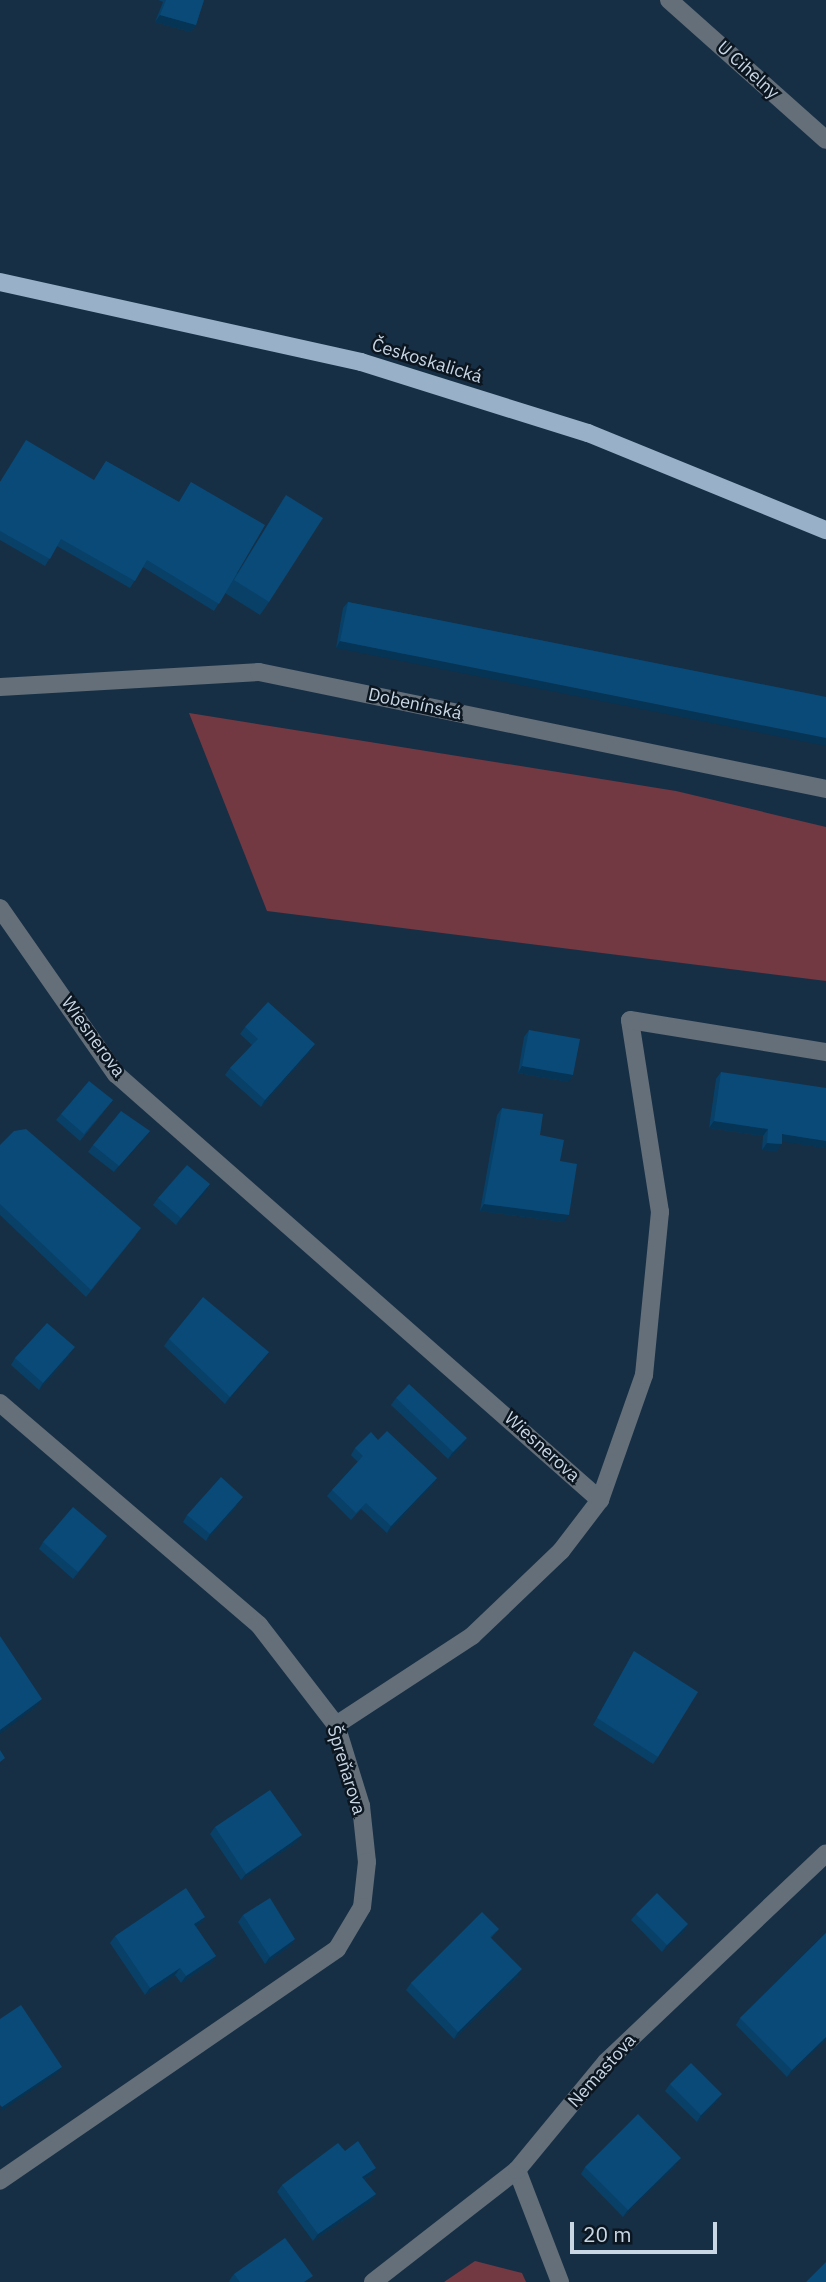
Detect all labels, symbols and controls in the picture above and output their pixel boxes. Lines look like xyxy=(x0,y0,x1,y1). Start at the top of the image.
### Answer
street label: U Cihelny xyxy=(712,36,784,104)
street label: Českoskalická xyxy=(369,334,485,388)
street label: Dobenínská xyxy=(366,684,464,724)
street label: Wiesnerova xyxy=(57,993,129,1081)
street label: Wiesnerova xyxy=(500,1408,584,1486)
street label: Špreňarova xyxy=(322,1723,370,1817)
street label: Nemastova xyxy=(564,2030,640,2112)
scale bar xyxy=(574,2208,721,2252)
text: 20 m xyxy=(583,2220,632,2248)

